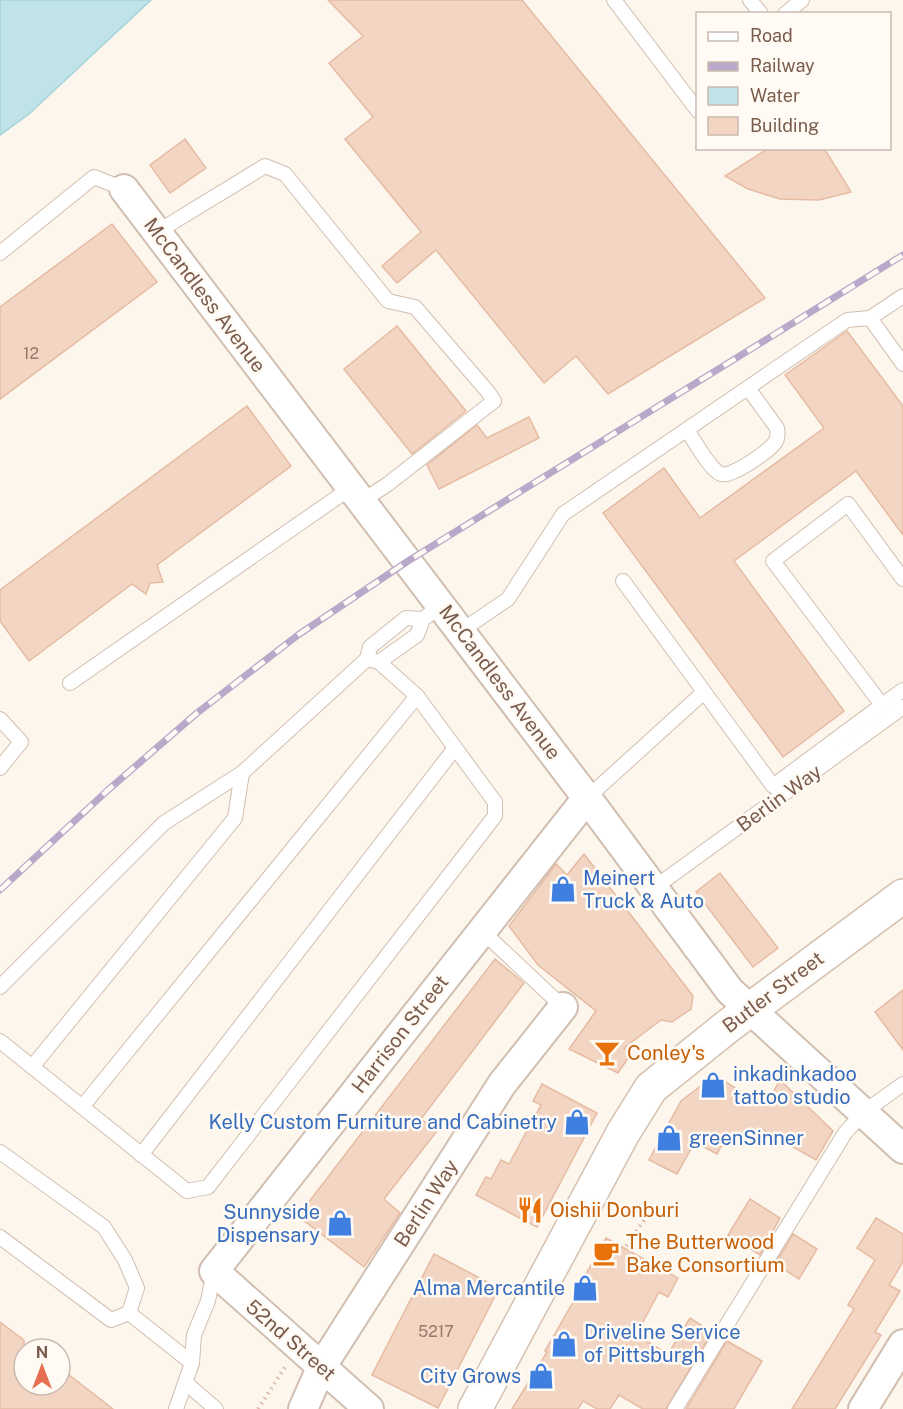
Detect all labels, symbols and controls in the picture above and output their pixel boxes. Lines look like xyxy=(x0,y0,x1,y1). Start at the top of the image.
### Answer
legend xyxy=(696,12,891,150)
text: Road xyxy=(750,25,793,46)
text: Railway xyxy=(750,55,815,76)
text: Water xyxy=(750,85,800,106)
text: Building xyxy=(750,115,819,136)
street label: McCandless Avenue xyxy=(139,213,271,377)
house number: 12 xyxy=(23,344,39,363)
street label: McCandless Avenue xyxy=(434,600,566,764)
street label: Berlin Way xyxy=(732,759,826,837)
place label: Meinert Truck & Auto xyxy=(583,866,704,913)
shop icon: Meinert Truck & Auto xyxy=(548,874,578,904)
street label: Butler Street xyxy=(718,946,828,1038)
street label: Harrison Street xyxy=(346,970,454,1098)
bar icon: Conley's xyxy=(592,1038,622,1068)
place label: Conley's xyxy=(627,1041,705,1065)
place label: inkadinkadoo tattoo studio xyxy=(733,1062,857,1109)
shop icon: inkadinkadoo tattoo studio xyxy=(698,1070,728,1100)
shop icon: Kelly Custom Furniture and Cabinetry xyxy=(562,1107,592,1137)
place label: Kelly Custom Furniture and Cabinetry xyxy=(209,1110,557,1134)
shop icon: greenSinner xyxy=(654,1123,684,1153)
place label: greenSinner xyxy=(689,1126,804,1150)
street label: Berlin Way xyxy=(389,1155,463,1251)
restaurant icon: Oishii Donburi xyxy=(515,1195,545,1225)
place label: Oishii Donburi xyxy=(550,1198,679,1222)
place label: Sunnyside Dispensary xyxy=(216,1200,320,1247)
shop icon: Sunnyside Dispensary xyxy=(325,1208,355,1238)
place label: The Butterwood Bake Consortium xyxy=(626,1230,785,1277)
cafe icon: The Butterwood Bake Consortium xyxy=(591,1238,621,1268)
shop icon: Alma Mercantile xyxy=(570,1273,600,1303)
place label: Alma Mercantile xyxy=(412,1276,565,1300)
street label: 52nd Street xyxy=(241,1294,341,1386)
place label: Driveline Service of Pittsburgh xyxy=(584,1320,740,1367)
house number: 5217 xyxy=(418,1322,454,1341)
shop icon: Driveline Service of Pittsburgh xyxy=(549,1329,579,1359)
north arrow xyxy=(12,1337,72,1397)
text: N xyxy=(36,1343,48,1362)
shop icon: City Grows xyxy=(526,1361,556,1391)
place label: City Grows xyxy=(420,1364,521,1388)

